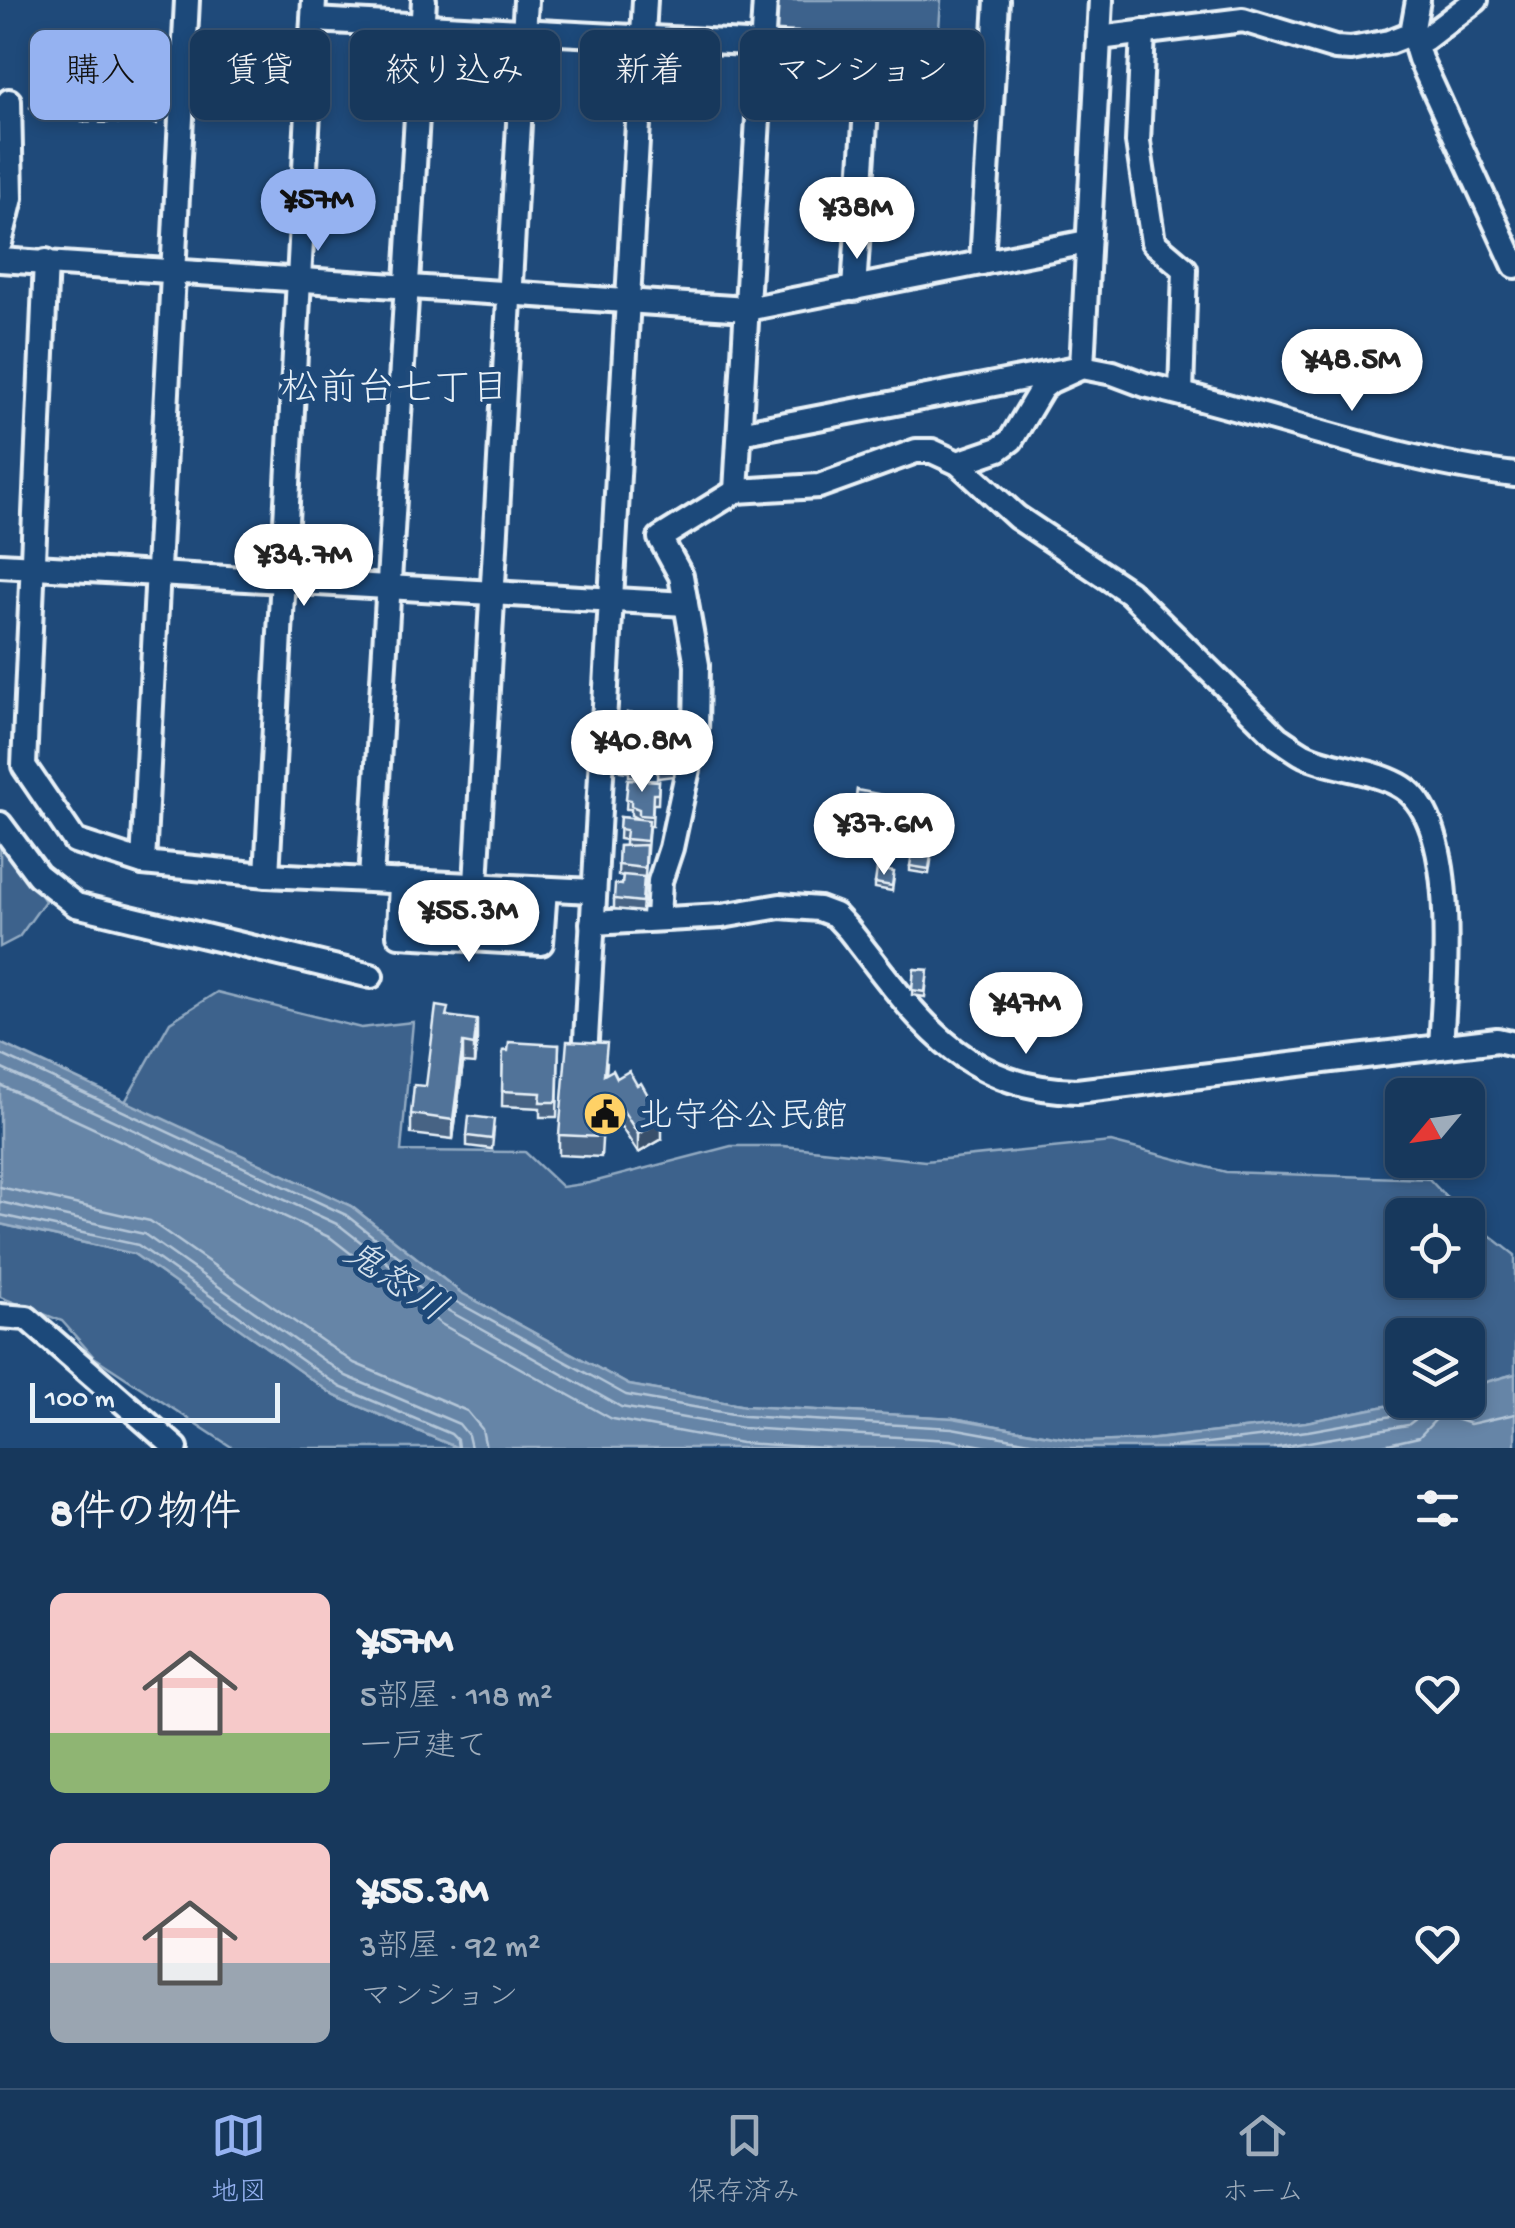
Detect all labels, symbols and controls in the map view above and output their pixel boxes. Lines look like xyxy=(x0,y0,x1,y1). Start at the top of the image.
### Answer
chip: 購入 xyxy=(30,30,170,120)
chip: 賃貸 xyxy=(190,30,330,120)
chip: 絞り込み xyxy=(350,30,560,120)
chip: 新着 xyxy=(580,30,720,120)
chip: マンション xyxy=(740,30,984,120)
pin: ¥57M xyxy=(259,169,377,254)
pin: ¥38M xyxy=(798,177,916,262)
text: ¥57M xyxy=(283,182,353,220)
text: ¥38M xyxy=(821,190,893,228)
pin: ¥48.5M xyxy=(1271,329,1433,414)
text: ¥48.5M xyxy=(1304,342,1400,380)
district label: 松前台七丁目 xyxy=(281,368,509,414)
pin: ¥34.7M xyxy=(223,524,385,609)
text: ¥34.7M xyxy=(256,537,352,575)
pin: ¥40.8M xyxy=(561,710,723,795)
text: ¥40.8M xyxy=(593,723,691,761)
pin: ¥37.6M xyxy=(803,793,965,878)
text: ¥37.6M xyxy=(836,806,932,844)
pin: ¥55.3M xyxy=(388,880,550,965)
text: ¥55.3M xyxy=(420,893,518,931)
pin: ¥47M xyxy=(967,972,1085,1057)
text: ¥47M xyxy=(992,985,1060,1023)
north arrow xyxy=(1385,1078,1485,1178)
map controls xyxy=(1385,1078,1485,1418)
public building icon: 北守谷公民館 xyxy=(582,1091,628,1137)
place label: 北守谷公民館 xyxy=(638,1098,848,1140)
button: locate xyxy=(1385,1198,1485,1298)
water label: 鬼怒川 xyxy=(334,1232,454,1334)
button: layers xyxy=(1385,1318,1485,1418)
scale bar xyxy=(30,1378,280,1422)
text: 100 m xyxy=(45,1384,115,1417)
icon: filters xyxy=(1410,1481,1465,1536)
text: 8件の物件 xyxy=(50,1492,241,1541)
text: ¥57M xyxy=(360,1619,453,1668)
icon: home xyxy=(130,1633,250,1753)
icon: heart xyxy=(1410,1666,1465,1721)
text: 5部屋 · 118 m² xyxy=(360,1680,552,1718)
text: 一戸建て xyxy=(360,1730,488,1768)
text: ¥55.3M xyxy=(360,1869,488,1918)
icon: home xyxy=(130,1883,250,2003)
icon: heart xyxy=(1410,1916,1465,1971)
text: 3部屋 · 92 m² xyxy=(360,1930,541,1968)
text: マンション xyxy=(360,1980,519,2018)
tab: 地図 xyxy=(211,2108,267,2211)
tab: 保存済み xyxy=(688,2108,800,2211)
tab: ホーム xyxy=(1221,2108,1304,2211)

